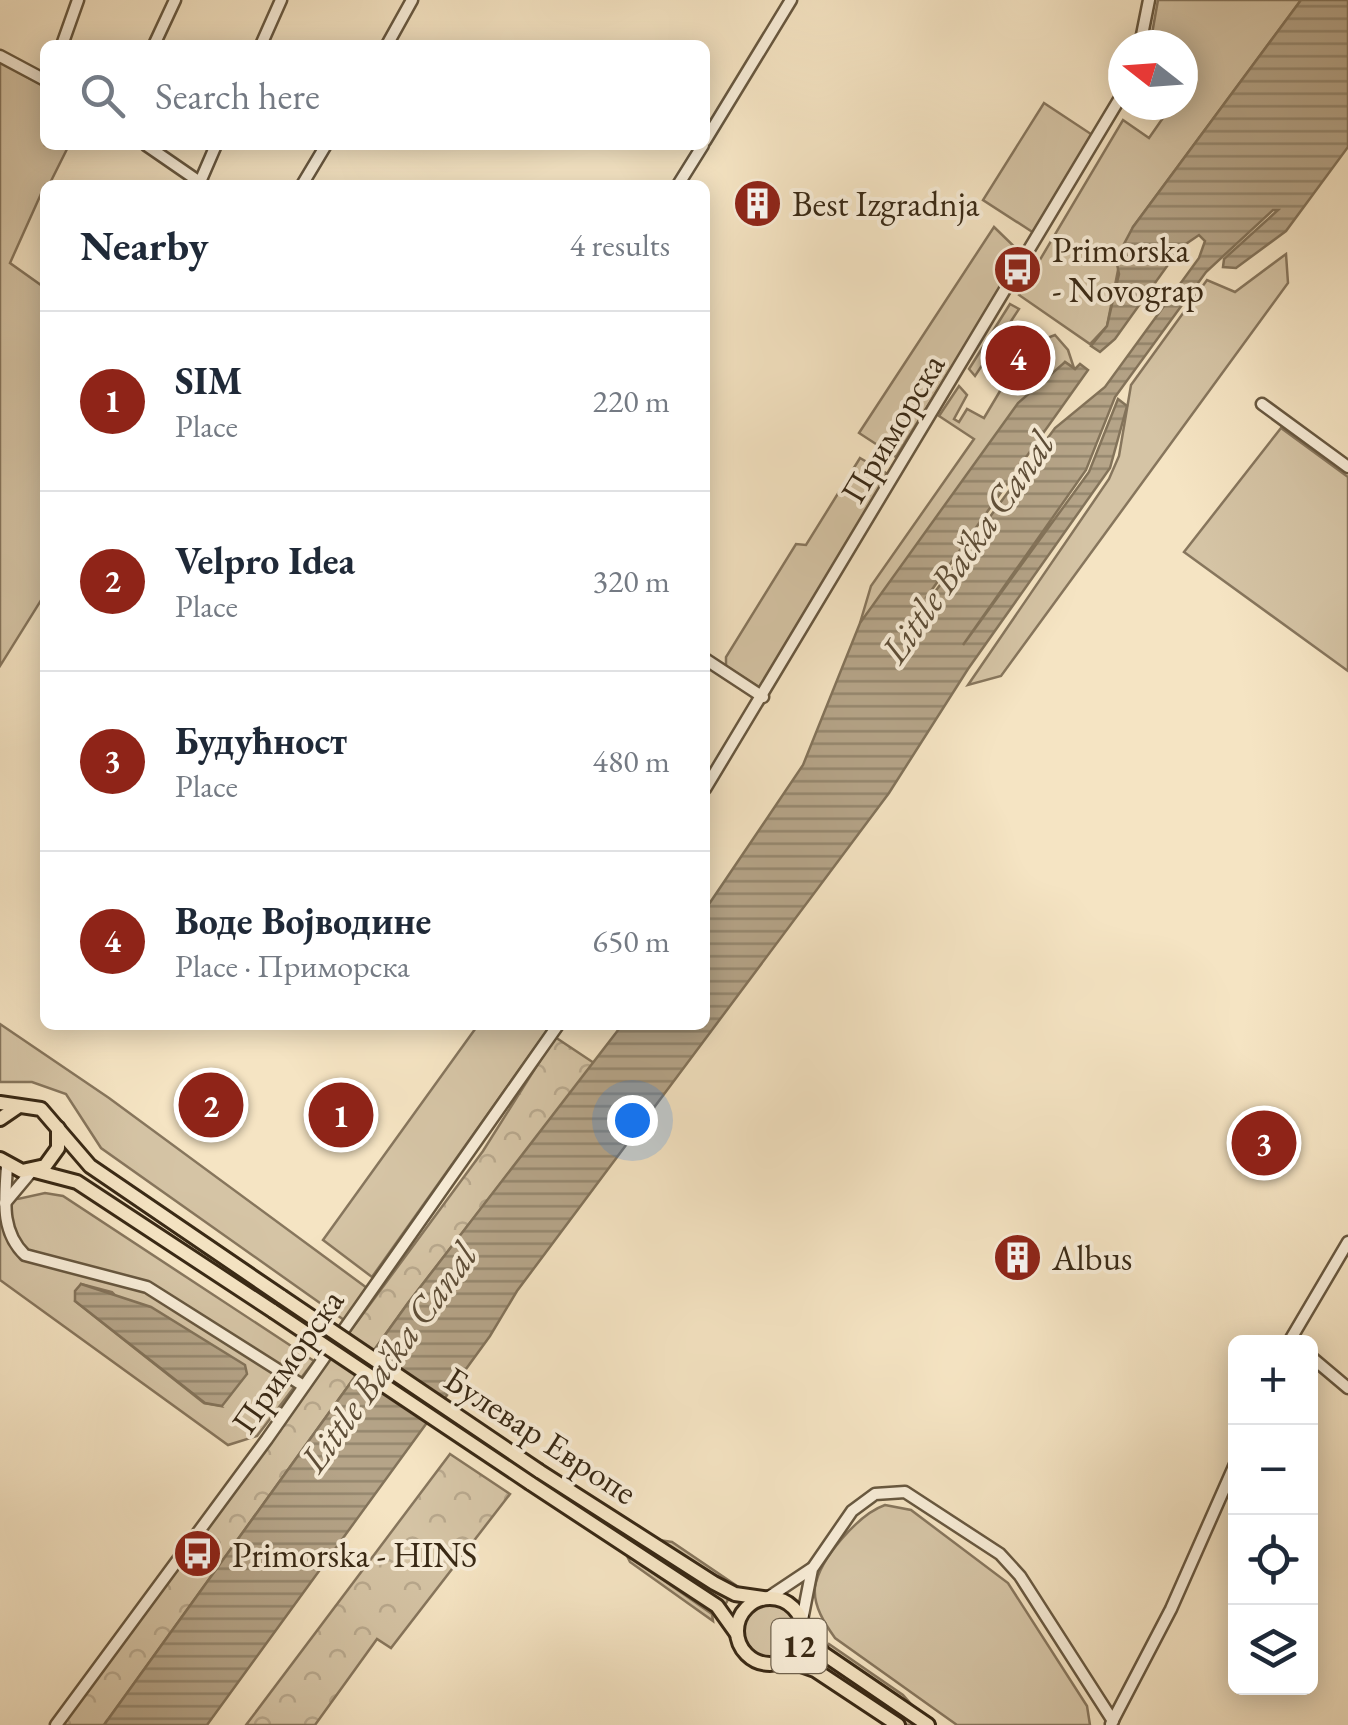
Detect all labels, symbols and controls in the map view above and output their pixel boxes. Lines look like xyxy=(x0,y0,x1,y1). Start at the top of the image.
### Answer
north arrow xyxy=(1108,30,1198,120)
search box xyxy=(40,40,710,150)
icon: search xyxy=(75,68,130,123)
text: Search here xyxy=(155,71,320,120)
building icon: Best Izgradnja xyxy=(731,177,783,229)
place label: Best Izgradnja xyxy=(792,181,980,226)
text: Nearby xyxy=(80,218,209,273)
text: 4 results xyxy=(570,224,670,266)
place label: Primorska - Novograp xyxy=(1052,227,1204,312)
bus stop icon: Primorska - Novograp xyxy=(991,243,1043,295)
pin: 4 xyxy=(986,320,1050,396)
street label: Приморска xyxy=(830,345,955,512)
text: SIM xyxy=(175,356,242,405)
text: 1 xyxy=(104,380,121,422)
text: 220 m xyxy=(593,380,670,422)
text: Place xyxy=(175,405,238,447)
water label: Little Bačka Canal xyxy=(868,421,1066,673)
text: Velpro Idea xyxy=(175,536,355,585)
text: 2 xyxy=(104,560,121,602)
text: 320 m xyxy=(593,560,670,602)
text: Place xyxy=(175,585,238,627)
text: Будућност xyxy=(175,716,347,765)
text: 3 xyxy=(104,740,121,782)
text: 480 m xyxy=(593,740,670,782)
text: Place xyxy=(175,765,238,807)
text: Воде Војводине xyxy=(175,896,431,945)
text: 4 xyxy=(104,920,121,962)
text: 650 m xyxy=(593,920,670,962)
text: Place · Приморска xyxy=(175,945,410,987)
pin: 2 xyxy=(178,1068,244,1142)
pin: 1 xyxy=(308,1078,374,1152)
your location xyxy=(607,1095,658,1146)
pin: 3 xyxy=(1232,1106,1296,1180)
building icon: Albus xyxy=(991,1231,1043,1283)
water label: Little Bačka Canal xyxy=(288,1232,488,1482)
place label: Albus xyxy=(1051,1235,1132,1280)
street label: Приморска xyxy=(221,1280,354,1443)
map controls xyxy=(1228,1335,1318,1695)
button: + xyxy=(1228,1335,1318,1425)
street label: Булевар Европе xyxy=(436,1356,646,1515)
button: − xyxy=(1228,1425,1318,1515)
button: locate xyxy=(1228,1515,1318,1605)
bus stop icon: Primorska - HINS xyxy=(171,1528,223,1580)
place label: Primorska - HINS xyxy=(232,1532,477,1577)
button: layers xyxy=(1228,1605,1318,1695)
road number: 12 xyxy=(772,1619,826,1673)

